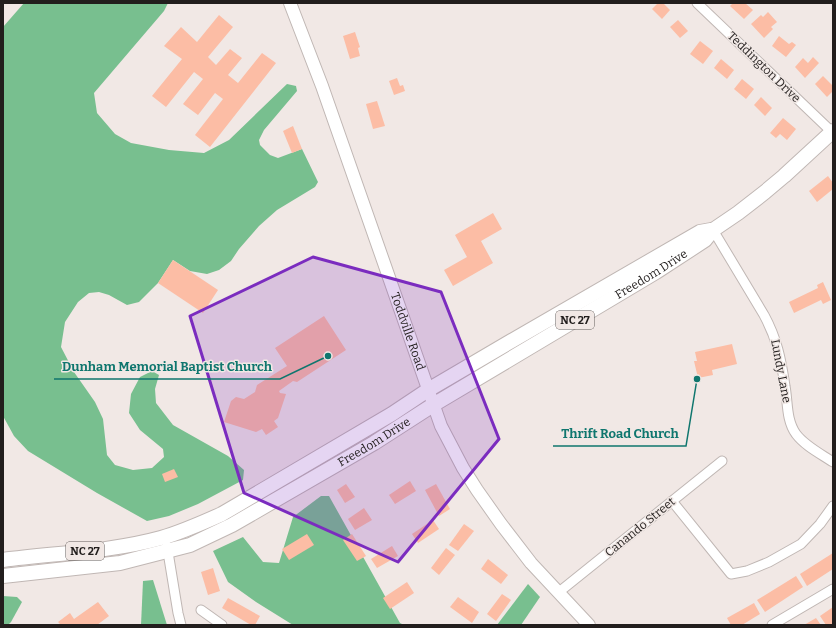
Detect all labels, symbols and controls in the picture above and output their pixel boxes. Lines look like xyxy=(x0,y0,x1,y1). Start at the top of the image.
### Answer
street label: Teddington Drive xyxy=(725,29,803,105)
street label: Freedom Drive xyxy=(613,247,690,302)
street label: Toddville Road xyxy=(388,291,428,372)
road number: NC 27 xyxy=(556,311,594,329)
street label: Lundy Lane xyxy=(768,338,794,404)
callout: Dunham Memorial Baptist Church xyxy=(54,354,280,379)
text: Dunham Memorial Baptist Church xyxy=(62,359,273,374)
street label: Freedom Drive xyxy=(335,415,413,469)
callout: Thrift Road Church xyxy=(553,421,686,446)
text: Thrift Road Church xyxy=(561,426,679,441)
street label: Canando Street xyxy=(602,494,678,560)
road number: NC 27 xyxy=(66,542,104,560)

